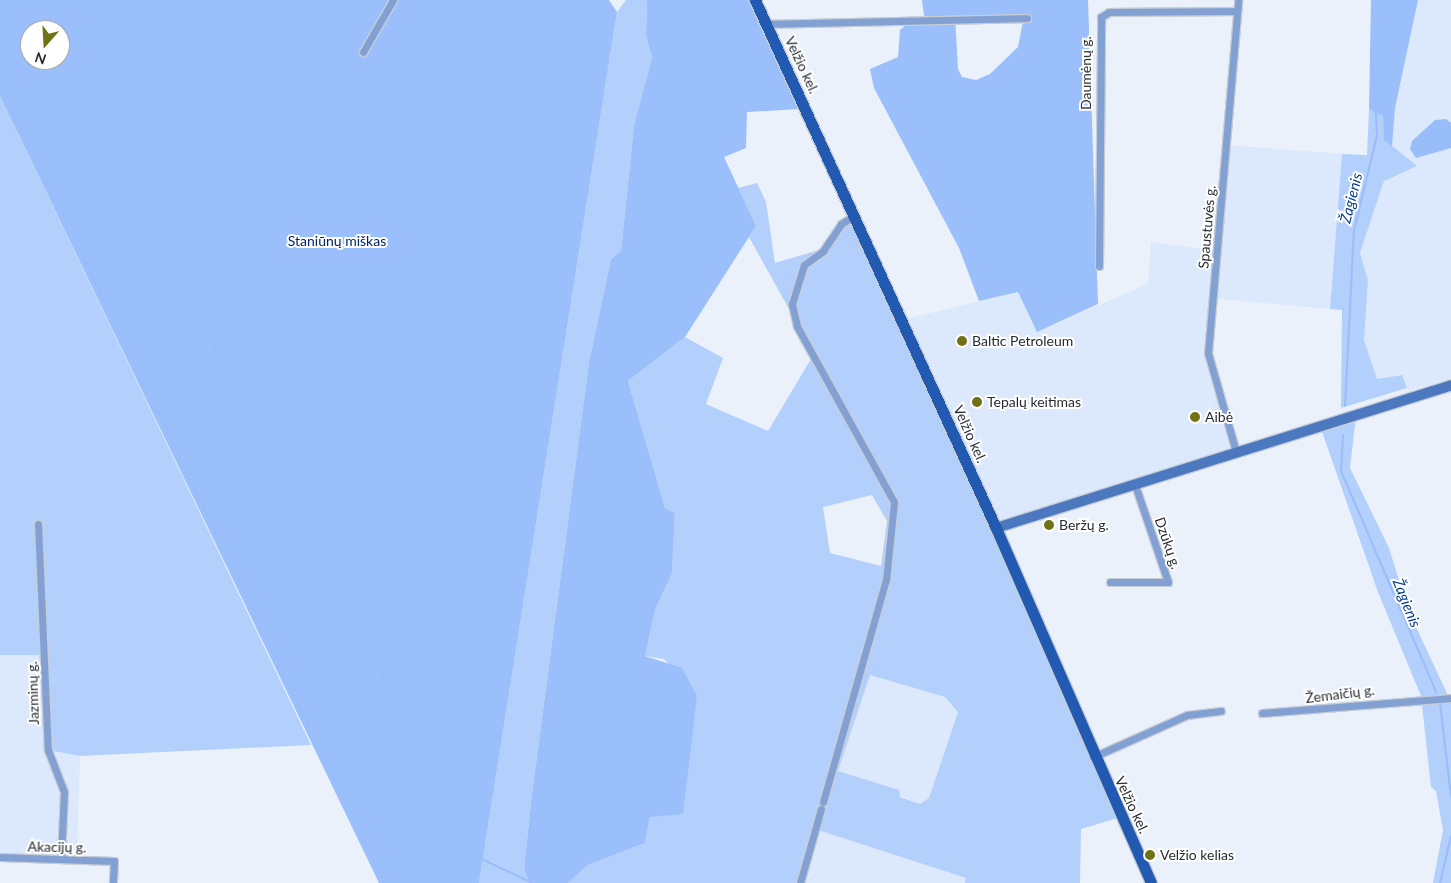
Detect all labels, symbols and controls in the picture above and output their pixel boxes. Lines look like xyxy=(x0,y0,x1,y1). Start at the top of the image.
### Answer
north arrow xyxy=(20,20,70,70)
street label: Velžio kel. xyxy=(781,34,823,96)
street label: Daumėnų g. xyxy=(1078,36,1094,110)
text: N xyxy=(32,49,48,69)
water label: Žagienis xyxy=(1336,171,1366,225)
street label: Spaustuvės g. xyxy=(1195,185,1219,269)
park label: Staniūnų miškas xyxy=(288,233,386,249)
place label: Baltic Petroleum xyxy=(972,333,1073,349)
marker: Baltic Petroleum xyxy=(956,335,968,347)
place label: Tepalų keitimas xyxy=(987,394,1081,410)
marker: Tepalų keitimas xyxy=(971,396,983,408)
street label: Velžio kel. xyxy=(950,403,990,465)
place label: Aibė xyxy=(1205,409,1233,425)
marker: Aibė xyxy=(1189,411,1201,423)
street label: Dzūkų g. xyxy=(1151,515,1185,571)
place label: Beržų g. xyxy=(1059,517,1109,533)
marker: Beržų g. xyxy=(1043,519,1055,531)
water label: Žagienis xyxy=(1389,576,1425,630)
street label: Jazminų g. xyxy=(23,661,43,725)
street label: Žemaičių g. xyxy=(1305,681,1375,707)
street label: Velžio kel. xyxy=(1111,774,1153,836)
street label: Akacijų g. xyxy=(27,838,87,856)
place label: Velžio kelias xyxy=(1160,847,1234,863)
marker: Velžio kelias xyxy=(1144,849,1156,861)

